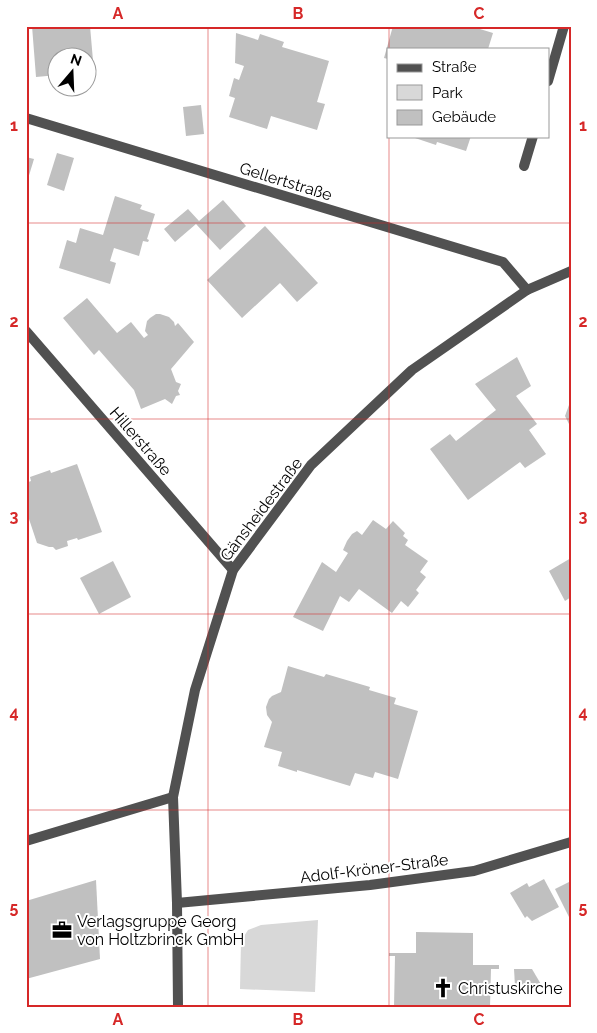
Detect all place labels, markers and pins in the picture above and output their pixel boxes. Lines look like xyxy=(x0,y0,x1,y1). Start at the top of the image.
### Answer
place label: Verlagsgruppe Georg von Holtzbrinck GmbH xyxy=(77,912,244,949)
office icon: Verlagsgruppe Georg von Holtzbrinck GmbH xyxy=(51,919,73,941)
church icon: Christuskirche xyxy=(432,977,454,999)
place label: Christuskirche xyxy=(458,979,563,998)

